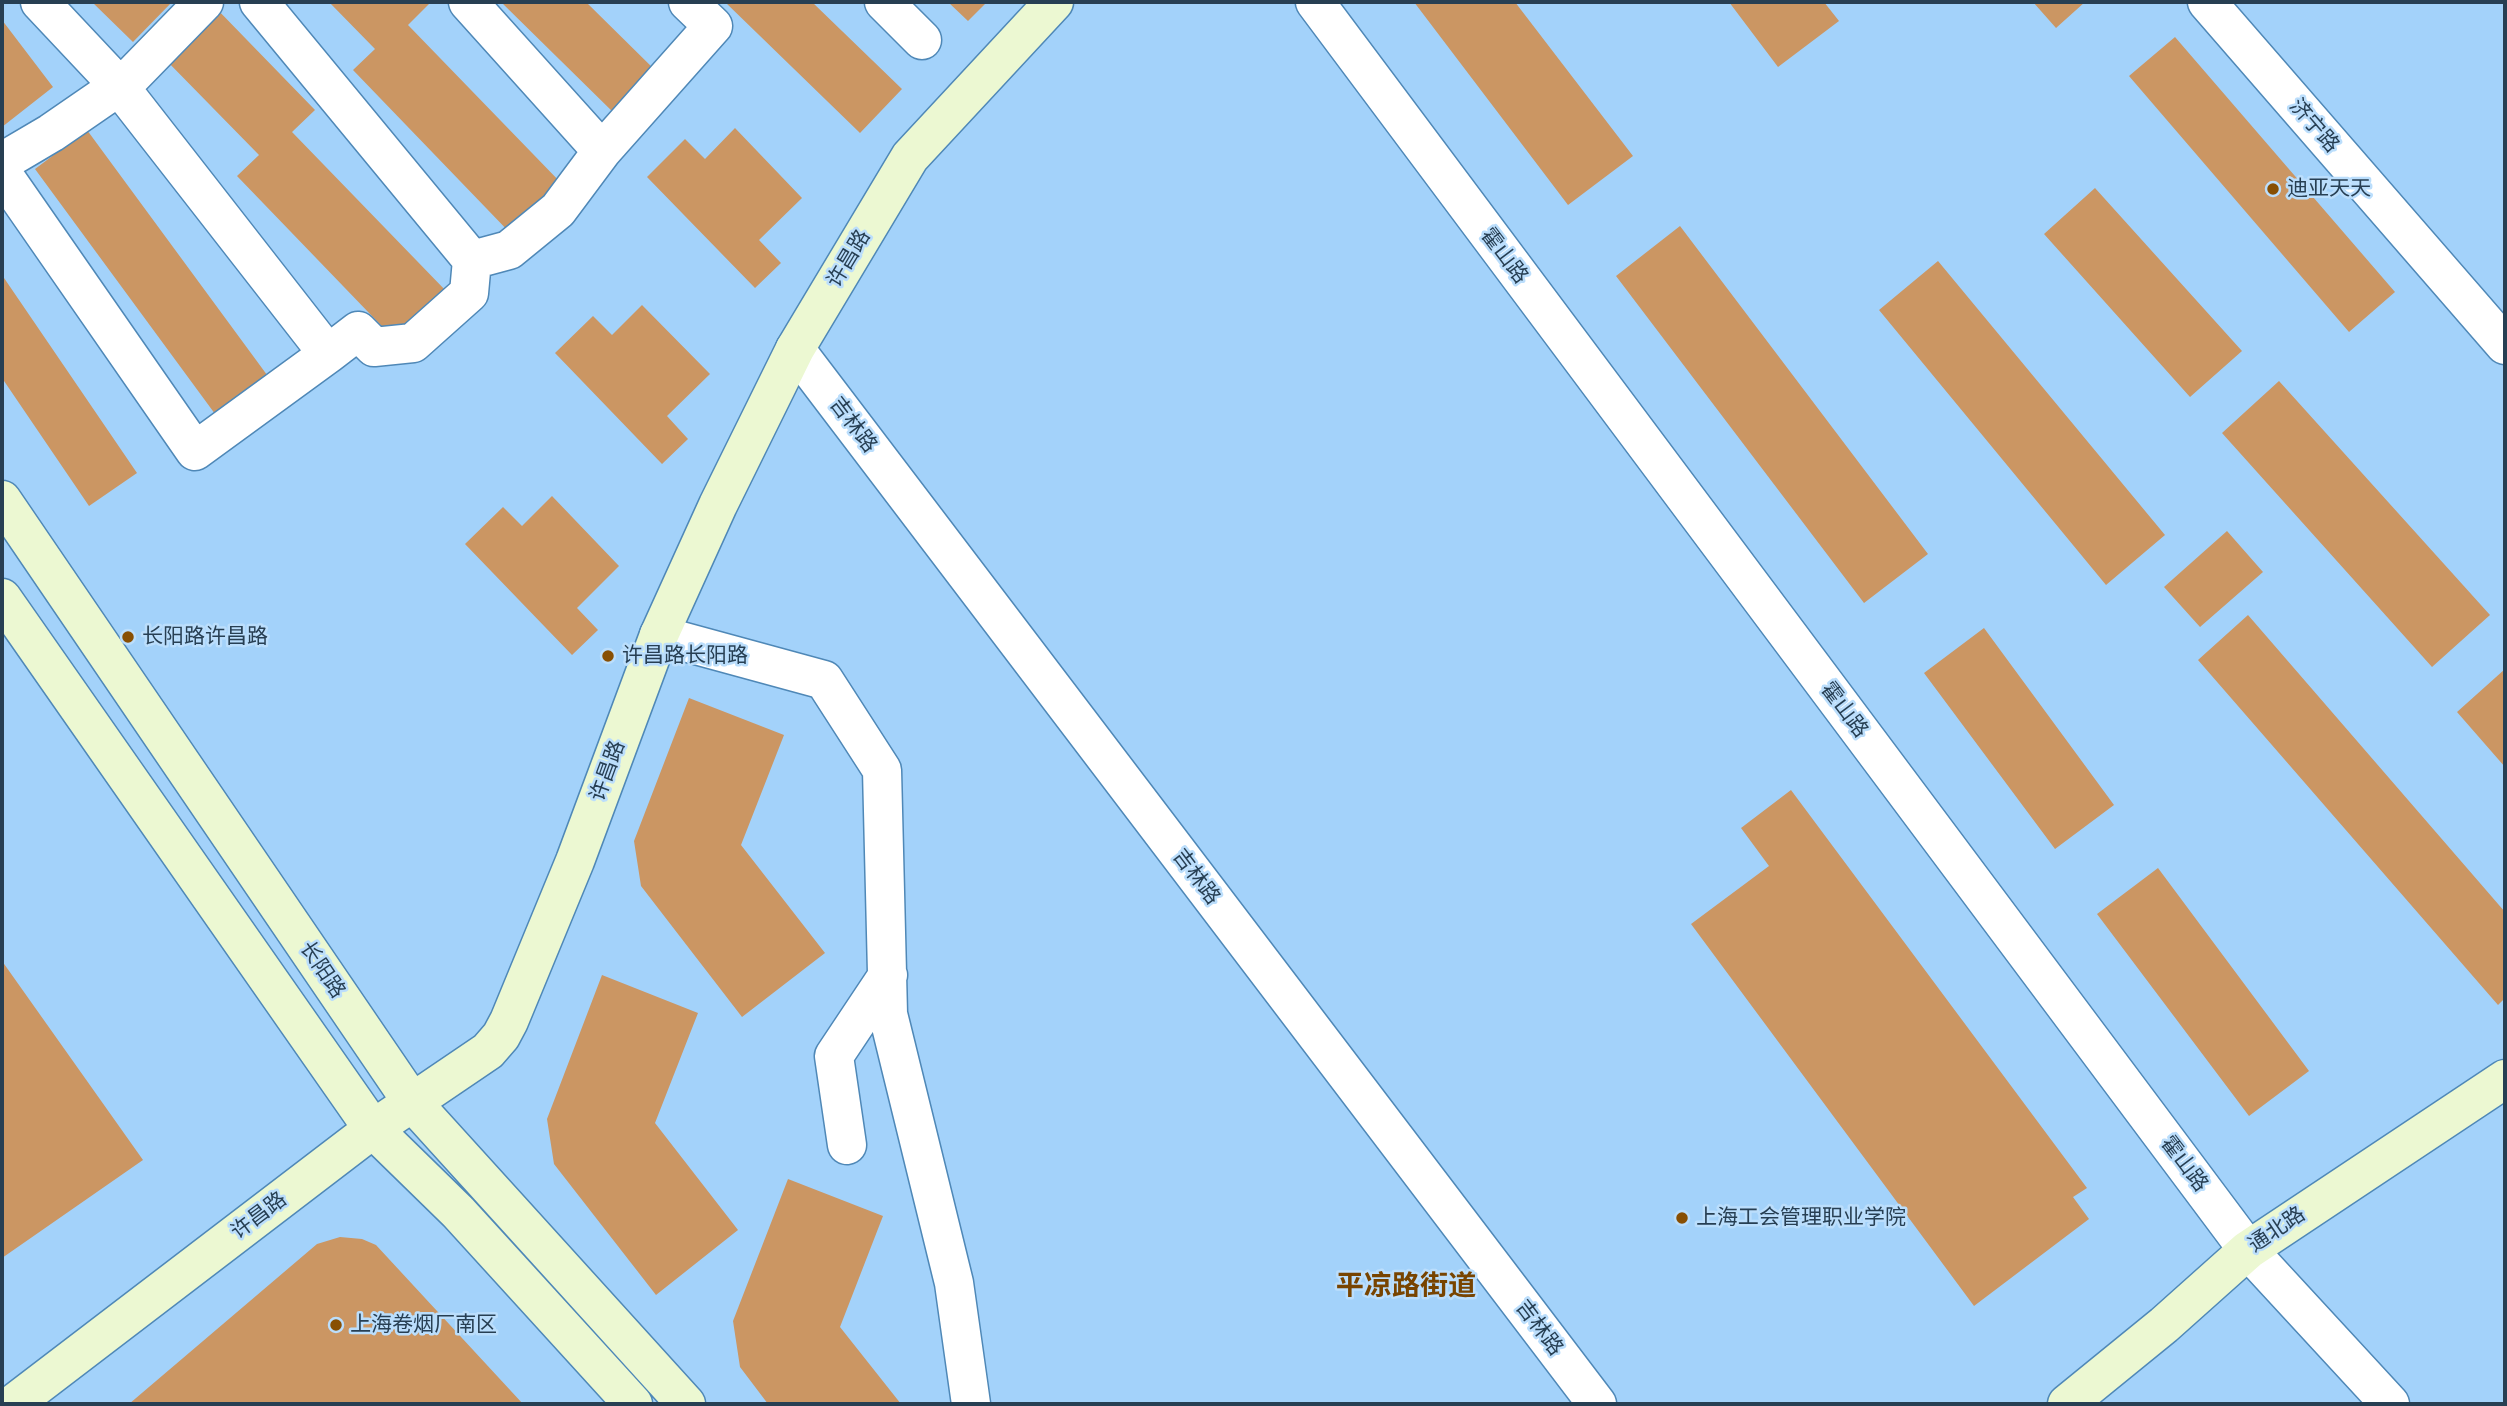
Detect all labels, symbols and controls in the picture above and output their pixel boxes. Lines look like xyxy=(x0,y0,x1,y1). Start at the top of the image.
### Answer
street label: 济宁路 xyxy=(2284,94,2344,158)
place label: 迪亚天天 xyxy=(2287,176,2371,202)
marker: 迪亚天天 xyxy=(2265,181,2281,197)
street label: 霍山路 xyxy=(1475,223,1533,289)
street label: 许昌路 xyxy=(822,226,876,292)
street label: 吉林路 xyxy=(824,392,882,458)
place label: 长阳路许昌路 xyxy=(142,624,268,650)
marker: 长阳路许昌路 xyxy=(120,629,136,645)
place label: 许昌路长阳路 xyxy=(622,643,748,669)
marker: 许昌路长阳路 xyxy=(600,648,616,664)
street label: 霍山路 xyxy=(1815,677,1873,743)
street label: 许昌路 xyxy=(585,737,631,805)
street label: 吉林路 xyxy=(1167,844,1225,910)
street label: 长阳路 xyxy=(294,937,350,1003)
street label: 霍山路 xyxy=(2155,1131,2213,1197)
street label: 许昌路 xyxy=(226,1187,292,1245)
street label: 通北路 xyxy=(2244,1202,2310,1258)
place label: 上海工会管理职业学院 xyxy=(1696,1205,1906,1231)
marker: 上海工会管理职业学院 xyxy=(1674,1210,1690,1226)
district label: 平凉路街道 xyxy=(1336,1270,1476,1304)
street label: 吉林路 xyxy=(1510,1295,1568,1361)
place label: 上海卷烟厂南区 xyxy=(350,1312,497,1338)
marker: 上海卷烟厂南区 xyxy=(328,1317,344,1333)

